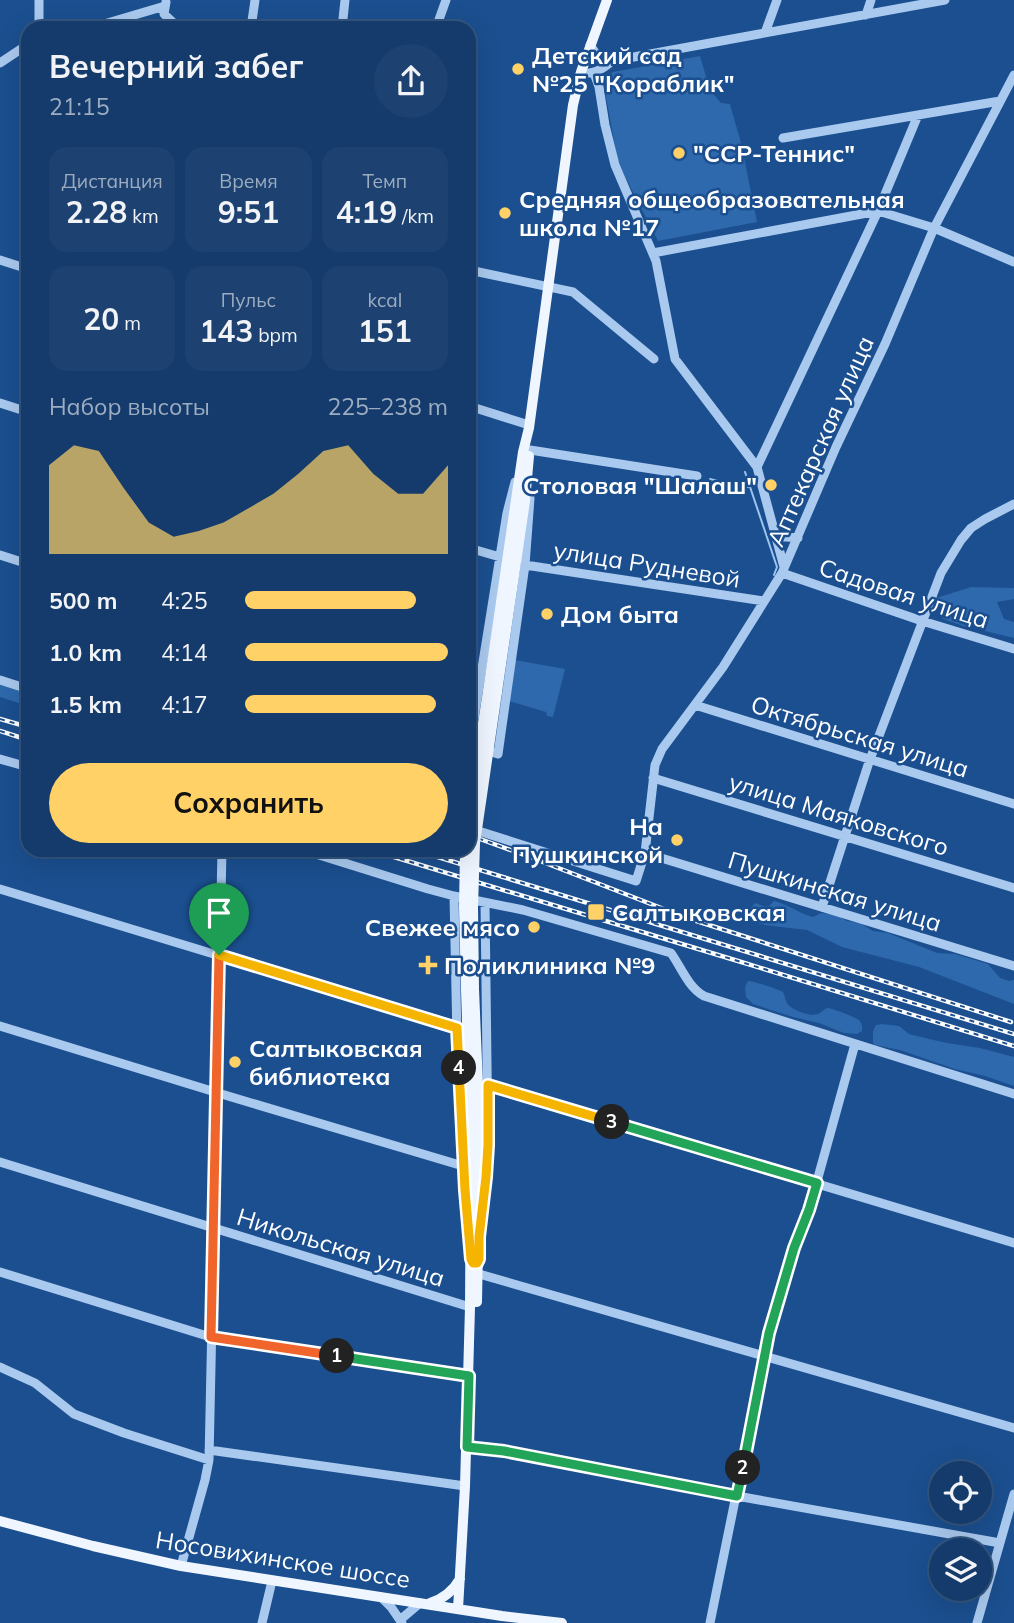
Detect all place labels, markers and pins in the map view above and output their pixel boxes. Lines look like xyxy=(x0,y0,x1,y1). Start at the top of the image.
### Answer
place label: Детский сад №25 "Кораблик" xyxy=(532,40,734,98)
marker: Детский сад №25 "Кораблик" xyxy=(510,61,526,77)
place label: "ССР-Теннис" xyxy=(693,138,855,168)
marker: "ССР-Теннис" xyxy=(671,145,687,161)
place label: Средняя общеобразовательная школа №17 xyxy=(519,184,905,242)
marker: Средняя общеобразовательная школа №17 xyxy=(497,205,513,221)
place label: Столовая "Шалаш" xyxy=(523,470,757,500)
marker: Столовая "Шалаш" xyxy=(763,477,779,493)
place label: Дом быта xyxy=(561,599,679,629)
marker: Дом быта xyxy=(539,606,555,622)
place label: На Пушкинской xyxy=(512,811,663,869)
marker: На Пушкинской xyxy=(669,832,685,848)
pin xyxy=(189,883,249,955)
place label: Салтыковская xyxy=(612,897,786,927)
marker: Салтыковская xyxy=(586,902,606,922)
place label: Свежее мясо xyxy=(365,912,520,942)
marker: Свежее мясо xyxy=(526,919,542,935)
place label: Поликлиника №9 xyxy=(444,950,656,980)
marker: Поликлиника №9 xyxy=(418,955,438,975)
place label: Салтыковская библиотека xyxy=(249,1033,423,1091)
pin: 4 xyxy=(442,1050,476,1086)
marker: Салтыковская библиотека xyxy=(227,1054,243,1070)
pin: 3 xyxy=(594,1104,630,1140)
pin: 1 xyxy=(320,1338,354,1374)
pin: 2 xyxy=(726,1450,760,1486)

